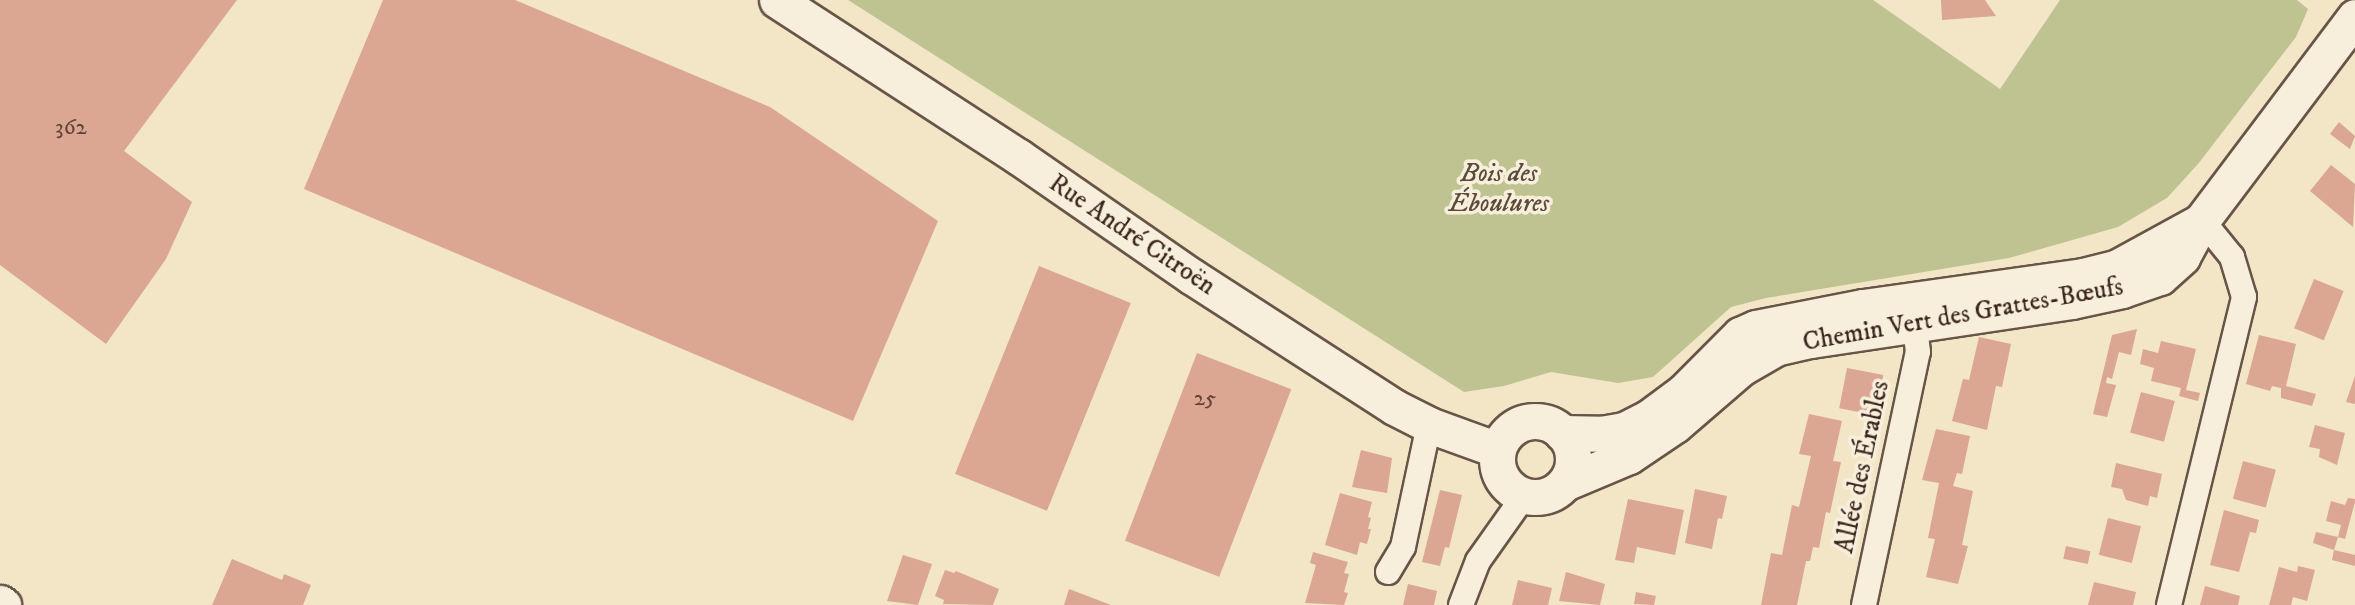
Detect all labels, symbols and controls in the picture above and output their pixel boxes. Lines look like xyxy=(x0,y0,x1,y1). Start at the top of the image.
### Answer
house number: 362 xyxy=(55,114,87,142)
park label: Bois des Éboulures xyxy=(1449,158,1549,220)
street label: Rue André Citroën xyxy=(1043,168,1221,302)
street label: Chemin Vert des Grattes-Bœufs xyxy=(1800,271,2126,359)
street label: Allée des Érables xyxy=(1829,378,1897,556)
house number: 25 xyxy=(1194,385,1216,413)

